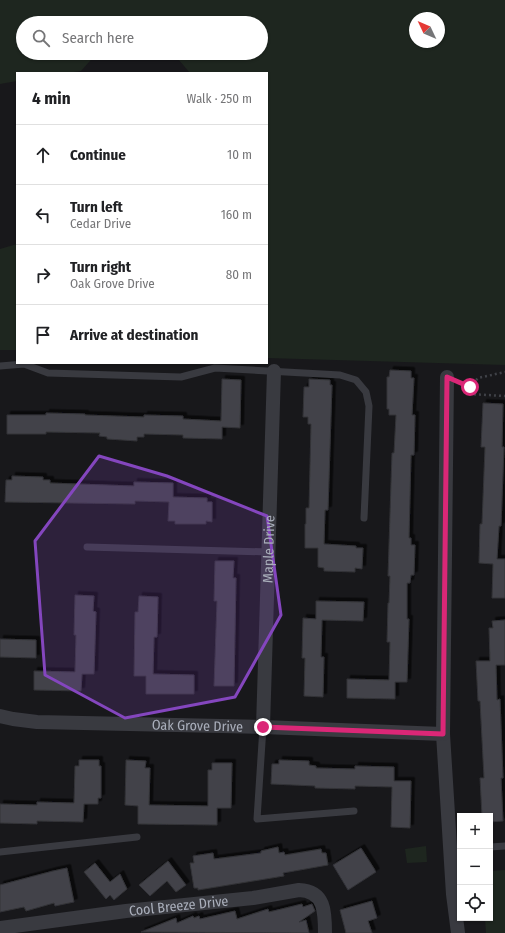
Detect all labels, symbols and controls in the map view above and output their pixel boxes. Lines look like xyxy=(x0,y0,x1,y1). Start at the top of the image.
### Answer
north arrow xyxy=(409,12,445,48)
search box xyxy=(16,16,268,60)
icon: search xyxy=(30,27,52,49)
text: Search here xyxy=(62,29,134,47)
text: 4 min xyxy=(32,88,71,109)
text: Walk · 250 m xyxy=(187,91,252,106)
icon: ahead xyxy=(32,144,54,166)
text: Continue xyxy=(70,146,126,164)
text: 10 m xyxy=(227,147,252,162)
text: Turn left xyxy=(70,198,123,216)
icon: left xyxy=(32,204,54,226)
text: 160 m xyxy=(221,207,252,222)
text: Cedar Drive xyxy=(70,216,131,231)
text: Turn right xyxy=(70,258,131,276)
icon: right xyxy=(32,264,54,286)
text: 80 m xyxy=(226,267,252,282)
text: Oak Grove Drive xyxy=(70,276,155,291)
icon: arrive xyxy=(32,324,54,346)
text: Arrive at destination xyxy=(70,326,198,344)
route start xyxy=(461,378,479,396)
street label: Maple Drive xyxy=(259,515,278,583)
street label: Oak Grove Drive xyxy=(152,716,243,735)
route end xyxy=(254,718,272,736)
map controls xyxy=(457,813,493,921)
button: + xyxy=(457,813,493,849)
button: − xyxy=(457,849,493,885)
button: locate xyxy=(457,885,493,921)
street label: Cool Breeze Drive xyxy=(128,892,229,919)

